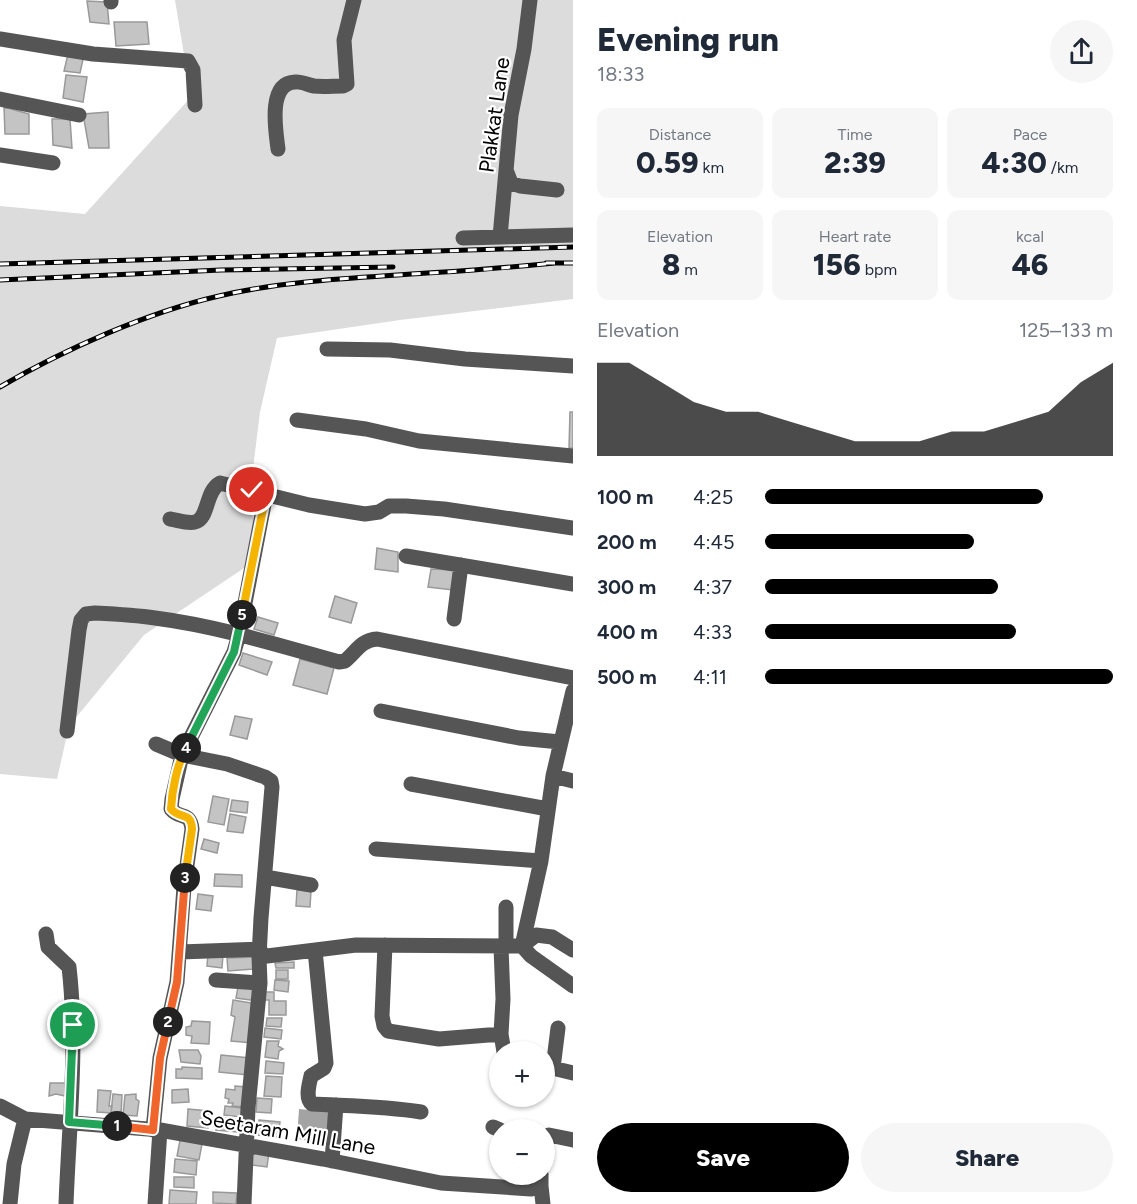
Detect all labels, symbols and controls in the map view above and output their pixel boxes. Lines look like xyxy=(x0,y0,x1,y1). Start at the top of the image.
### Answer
text: Evening run xyxy=(597,20,779,59)
button: share xyxy=(1050,20,1113,83)
street label: Plakkat Lane xyxy=(474,56,514,174)
text: 18:33 xyxy=(597,62,644,86)
text: Distance xyxy=(649,125,711,144)
text: Time xyxy=(838,125,872,144)
text: Pace xyxy=(1013,125,1047,144)
text: 0.59 xyxy=(636,144,699,181)
text: 2:39 xyxy=(824,144,886,181)
text: 4:30 xyxy=(982,144,1047,181)
text: km xyxy=(699,158,724,177)
text: /km xyxy=(1047,158,1078,177)
text: Elevation xyxy=(647,227,713,246)
text: Heart rate xyxy=(819,227,891,246)
text: kcal xyxy=(1016,227,1044,246)
text: 8 xyxy=(662,246,680,283)
text: 156 xyxy=(813,246,861,283)
text: 46 xyxy=(1012,246,1048,283)
text: m xyxy=(680,260,698,279)
text: bpm xyxy=(861,260,897,279)
text: Elevation xyxy=(597,318,679,342)
text: 125–133 m xyxy=(1019,318,1113,342)
pin xyxy=(226,464,277,515)
icon: check xyxy=(235,473,268,506)
text: 100 m xyxy=(597,485,654,509)
text: 4:25 xyxy=(693,485,733,509)
text: 200 m xyxy=(597,530,657,554)
text: 4:45 xyxy=(693,530,734,554)
text: 300 m xyxy=(597,575,656,599)
text: 4:37 xyxy=(693,575,732,599)
pin: 5 xyxy=(227,600,257,630)
text: 5 xyxy=(237,605,247,624)
text: 400 m xyxy=(597,620,658,644)
text: 4:33 xyxy=(693,620,732,644)
text: 500 m xyxy=(597,665,657,689)
text: 4:11 xyxy=(693,665,727,689)
pin: 4 xyxy=(171,733,201,763)
text: 4 xyxy=(181,738,191,757)
pin: 3 xyxy=(170,863,200,893)
text: 3 xyxy=(181,868,189,887)
pin xyxy=(47,999,98,1050)
pin: 2 xyxy=(153,1007,183,1037)
icon: arrive xyxy=(56,1008,89,1041)
text: 2 xyxy=(163,1012,173,1031)
map controls xyxy=(489,1041,555,1185)
button: + xyxy=(489,1041,555,1107)
street label: Seetaram Mill Lane xyxy=(199,1104,377,1160)
pin: 1 xyxy=(102,1111,132,1141)
text: 1 xyxy=(114,1116,120,1135)
button: − xyxy=(489,1119,555,1185)
button: Save xyxy=(597,1123,849,1192)
button: Share xyxy=(861,1123,1113,1192)

